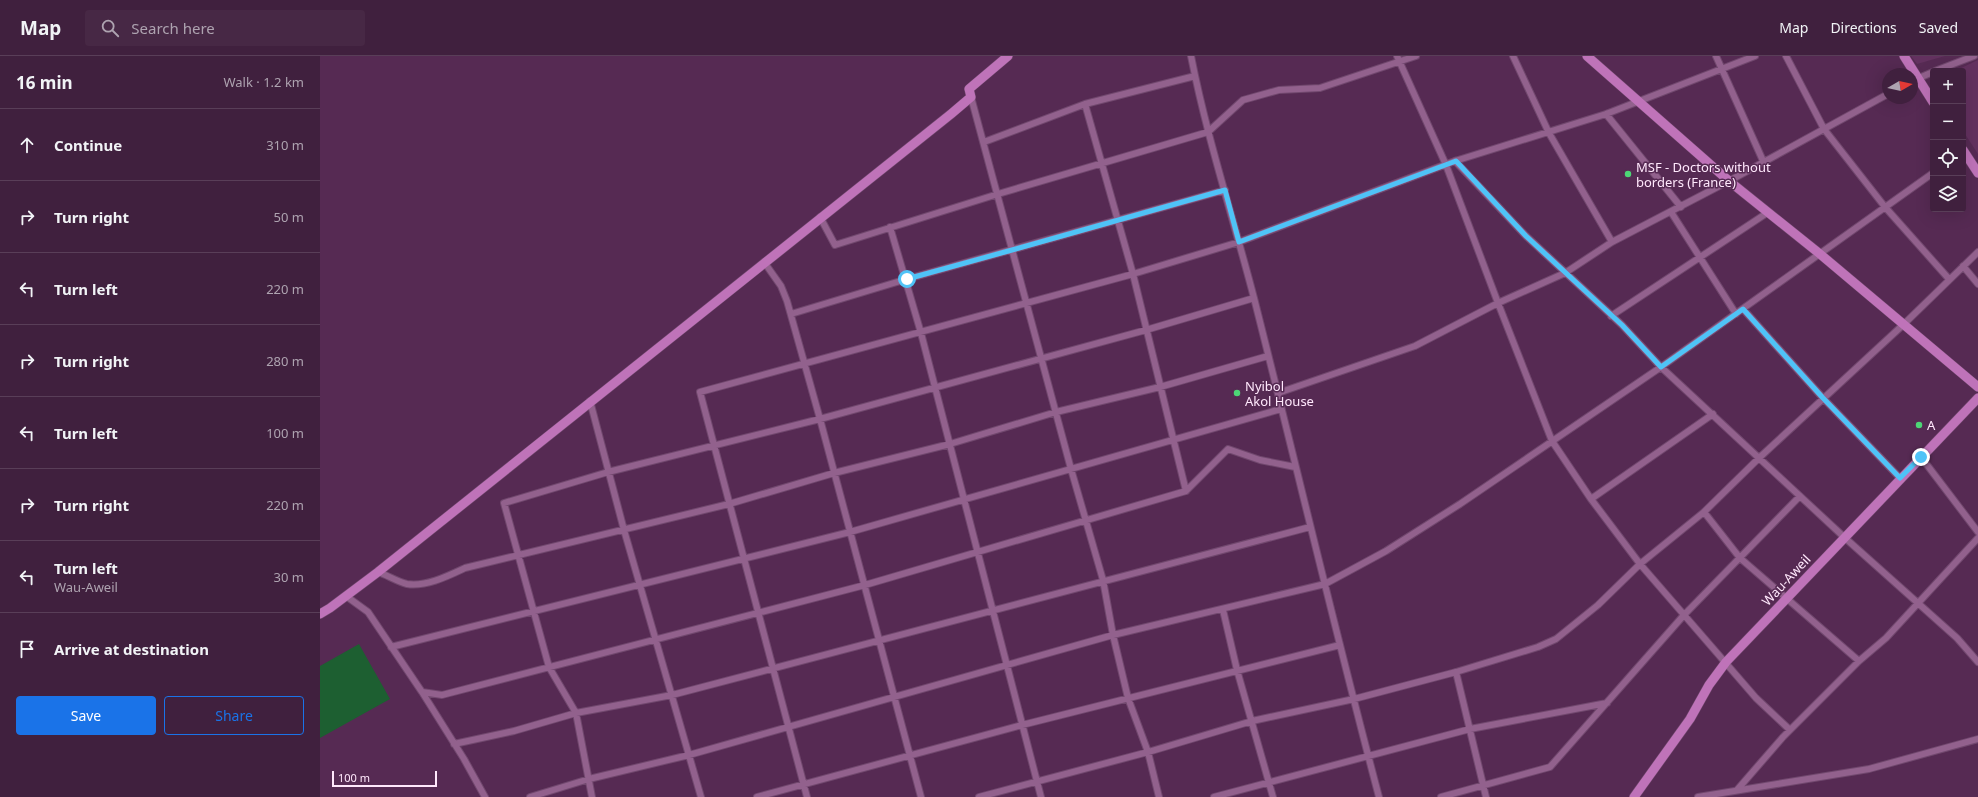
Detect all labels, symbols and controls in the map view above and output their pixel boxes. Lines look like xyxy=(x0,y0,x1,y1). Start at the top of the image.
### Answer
search box xyxy=(85,10,365,46)
text: Map xyxy=(20,15,61,41)
icon: search xyxy=(99,17,121,39)
text: Search here xyxy=(131,18,215,38)
text: Map xyxy=(1779,18,1808,37)
text: Directions xyxy=(1830,18,1897,37)
text: Saved xyxy=(1919,18,1958,37)
north arrow xyxy=(1882,68,1918,104)
map controls xyxy=(1930,68,1966,212)
button: + xyxy=(1930,68,1966,104)
text: 16 min xyxy=(16,71,73,94)
text: Walk · 1.2 km xyxy=(224,73,304,91)
button: − xyxy=(1930,104,1966,140)
icon: ahead xyxy=(16,134,38,156)
text: Continue xyxy=(54,135,122,155)
text: 310 m xyxy=(266,136,304,154)
button: locate xyxy=(1930,140,1966,176)
place label: MSF - Doctors without borders (France) xyxy=(1636,158,1771,191)
marker: MSF - Doctors without borders (France) xyxy=(1623,169,1633,179)
button: layers xyxy=(1930,176,1966,212)
icon: right xyxy=(16,206,38,228)
text: Turn right xyxy=(54,207,129,227)
text: 50 m xyxy=(274,208,304,226)
route start xyxy=(898,270,916,288)
icon: left xyxy=(16,278,38,300)
text: Turn left xyxy=(54,279,118,299)
text: 220 m xyxy=(266,280,304,298)
icon: right xyxy=(16,350,38,372)
text: Turn right xyxy=(54,351,129,371)
text: 280 m xyxy=(266,352,304,370)
place label: Nyibol Akol House xyxy=(1245,377,1314,410)
marker: Nyibol Akol House xyxy=(1232,388,1242,398)
place label: A xyxy=(1927,416,1936,434)
marker: A xyxy=(1914,420,1924,430)
icon: left xyxy=(16,422,38,444)
text: Turn left xyxy=(54,423,118,443)
text: 100 m xyxy=(266,424,304,442)
route end xyxy=(1912,448,1930,466)
icon: right xyxy=(16,494,38,516)
text: Turn right xyxy=(54,495,129,515)
text: 220 m xyxy=(266,496,304,514)
street label: Wau-Aweil xyxy=(1758,550,1814,610)
text: Turn left xyxy=(54,558,118,578)
icon: left xyxy=(16,566,38,588)
text: 30 m xyxy=(274,568,304,586)
text: Wau-Aweil xyxy=(54,578,118,596)
icon: arrive xyxy=(16,638,38,660)
text: Arrive at destination xyxy=(54,639,209,659)
button: Save xyxy=(16,696,156,735)
button: Share xyxy=(164,696,304,735)
scale bar xyxy=(332,769,437,788)
text: 100 m xyxy=(338,770,370,785)

